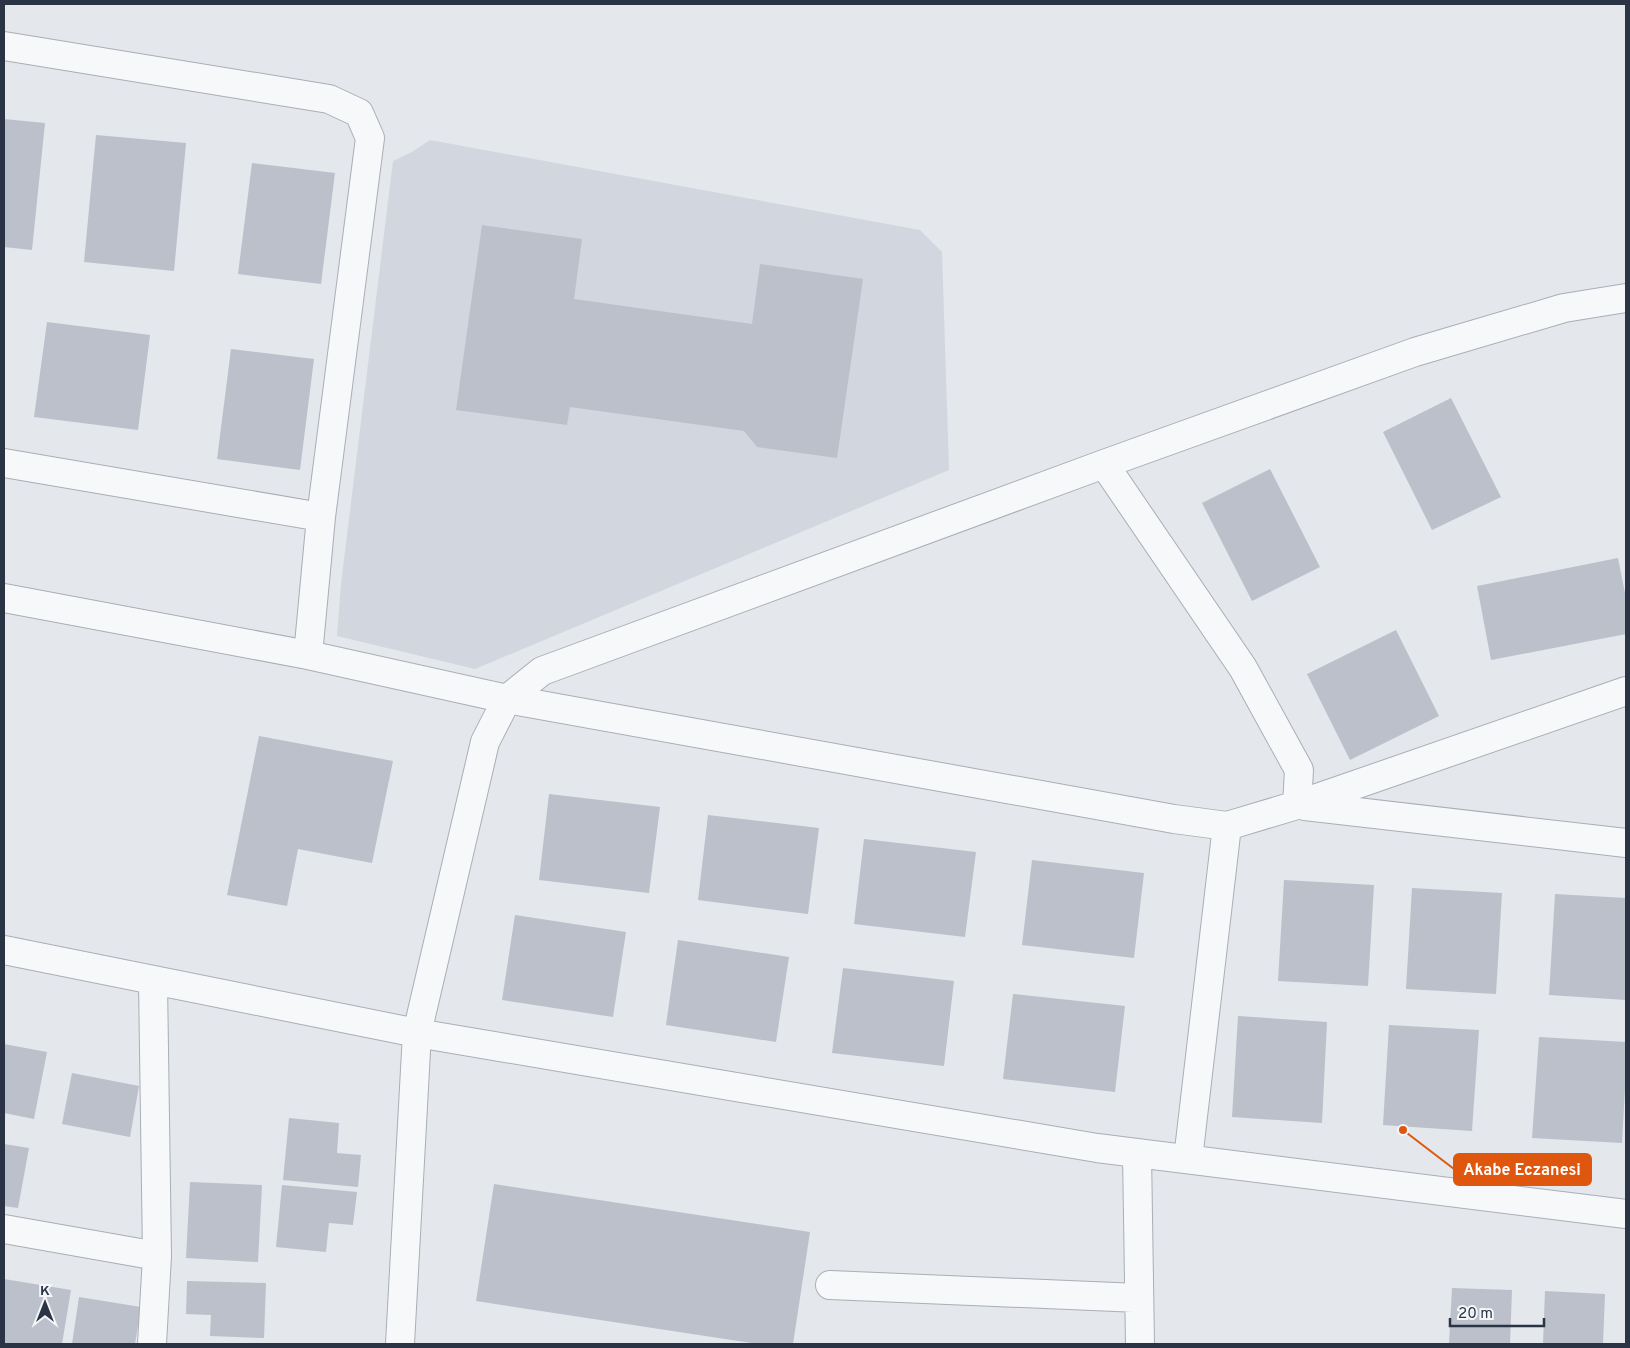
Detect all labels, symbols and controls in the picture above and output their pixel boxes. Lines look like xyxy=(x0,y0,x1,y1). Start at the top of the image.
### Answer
callout: Akabe Eczanesi xyxy=(1454,1154,1591,1185)
text: Akabe Eczanesi xyxy=(1463,1161,1581,1181)
north arrow xyxy=(20,1278,70,1328)
text: K xyxy=(40,1283,50,1300)
scale bar xyxy=(1450,1296,1544,1328)
text: 20 m xyxy=(1458,1305,1493,1324)

